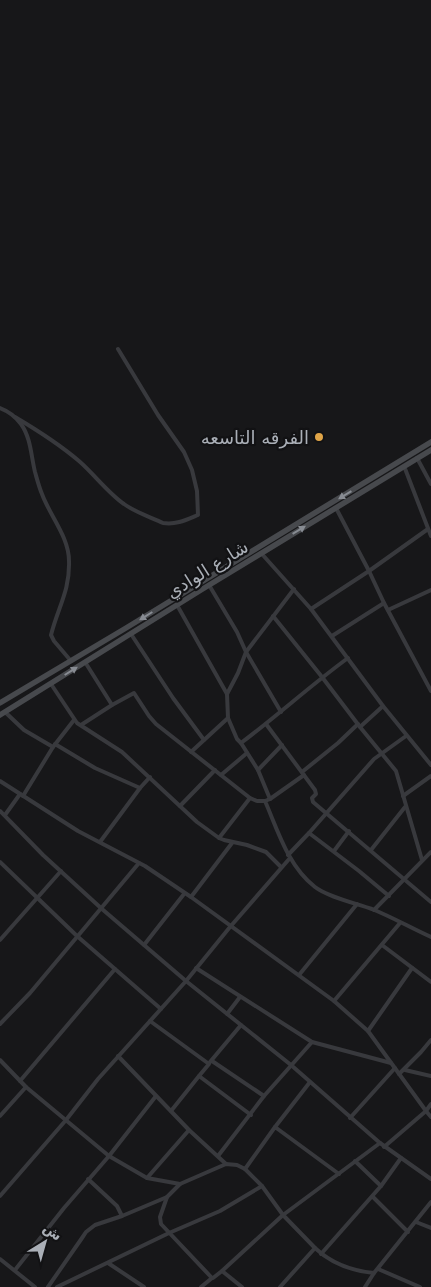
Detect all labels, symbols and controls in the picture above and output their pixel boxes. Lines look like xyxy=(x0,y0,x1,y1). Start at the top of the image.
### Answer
place label: الفرقه التاسعه xyxy=(201,427,309,449)
marker: الفرقه التاسعه xyxy=(313,431,325,443)
one-way arrow xyxy=(338,490,351,499)
one-way arrow xyxy=(292,526,305,535)
street label: شارع الوادي xyxy=(162,536,252,603)
one-way arrow xyxy=(140,611,153,620)
one-way arrow xyxy=(65,666,78,675)
north arrow xyxy=(20,1217,70,1267)
text: ش xyxy=(40,1219,65,1244)

